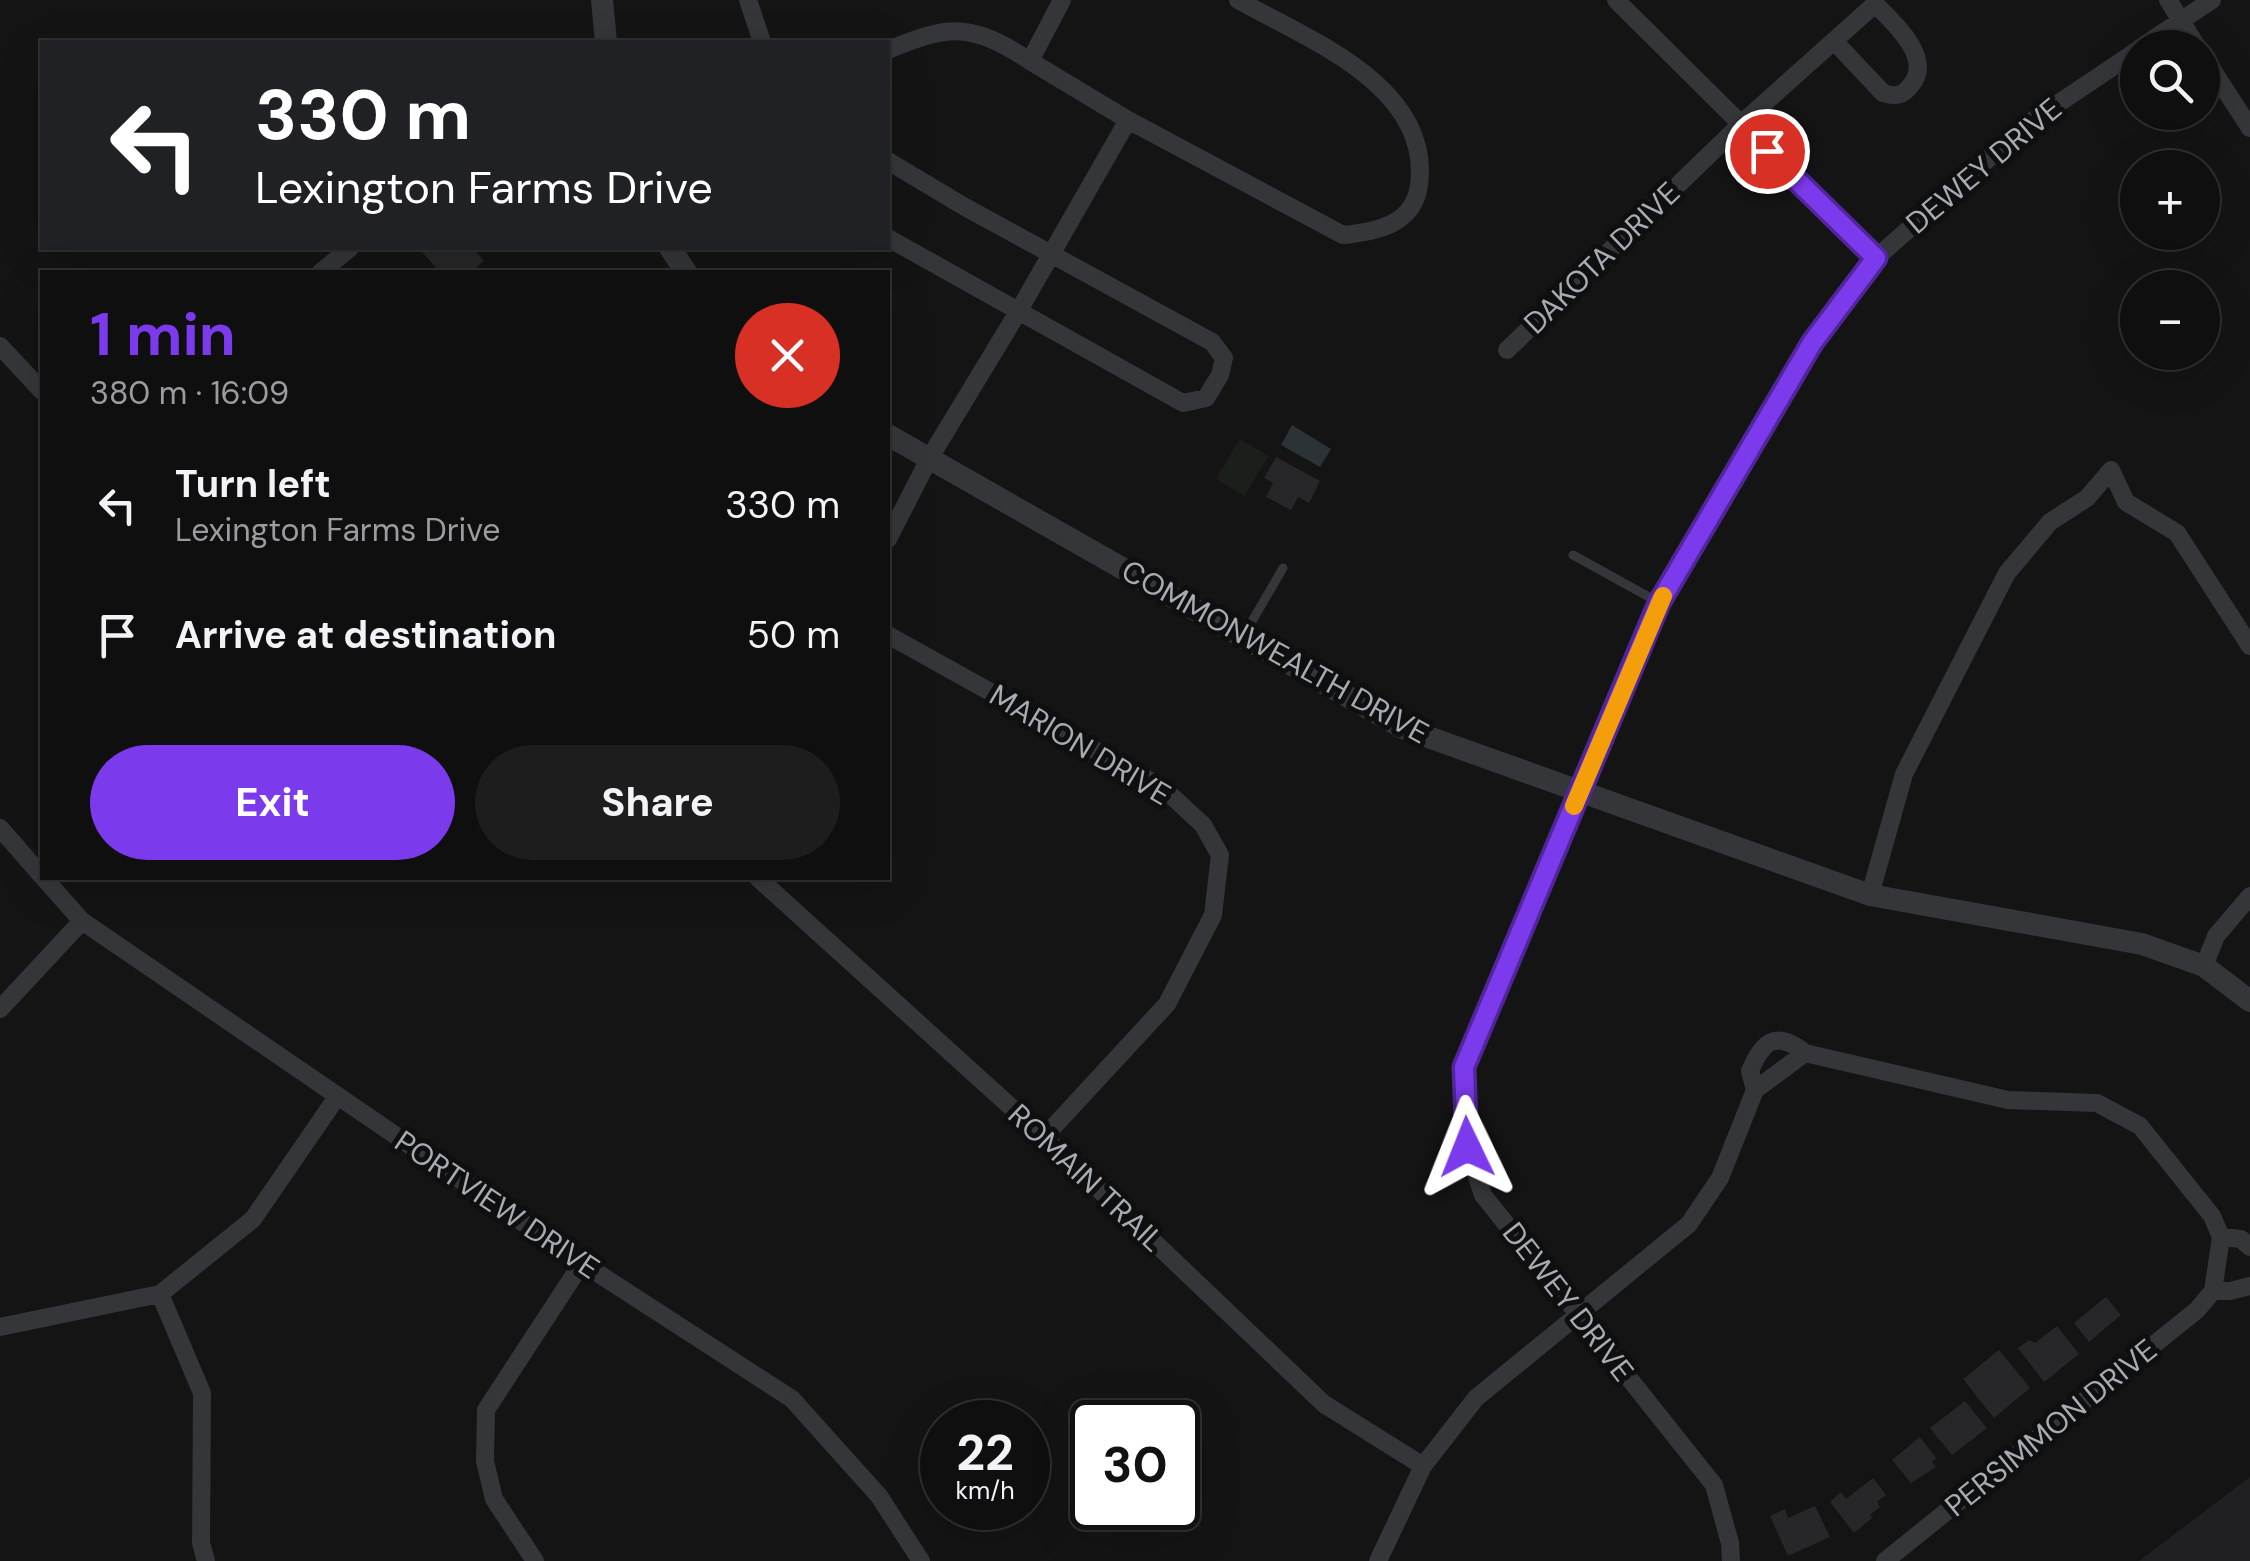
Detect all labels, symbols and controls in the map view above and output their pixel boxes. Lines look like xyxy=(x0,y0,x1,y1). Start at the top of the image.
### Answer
map controls xyxy=(2120,30,2220,370)
button: search xyxy=(2120,30,2220,130)
text: 330 m xyxy=(255,70,471,161)
icon: left xyxy=(90,80,220,210)
street label: DEWEY DRIVE xyxy=(1898,89,2070,242)
pin xyxy=(1725,109,1810,194)
icon: arrive xyxy=(1740,124,1795,179)
button: + xyxy=(2120,150,2220,250)
text: Lexington Farms Drive xyxy=(255,158,713,217)
street label: DAKOTA DRIVE xyxy=(1515,173,1688,342)
button: − xyxy=(2120,270,2220,370)
text: 1 min xyxy=(90,295,236,374)
button: close xyxy=(735,303,840,408)
text: 380 m · 16:09 xyxy=(90,372,289,414)
text: Turn left xyxy=(175,459,331,509)
icon: left xyxy=(90,478,145,533)
text: 330 m xyxy=(725,480,840,530)
text: Lexington Farms Drive xyxy=(175,509,501,551)
street label: COMMONWEALTH DRIVE xyxy=(1115,551,1436,752)
icon: arrive xyxy=(90,608,145,663)
text: Arrive at destination xyxy=(175,610,557,660)
text: 50 m xyxy=(747,610,840,660)
street label: MARION DRIVE xyxy=(983,675,1178,814)
button: Exit xyxy=(90,745,455,860)
button: Share xyxy=(475,745,840,860)
street label: ROMAIN TRAIL xyxy=(1000,1095,1173,1260)
position arrow xyxy=(1415,1095,1519,1199)
street label: PORTVIEW DRIVE xyxy=(387,1122,607,1288)
street label: DEWEY DRIVE xyxy=(1494,1214,1643,1389)
street label: PERSIMMON DRIVE xyxy=(1937,1330,2165,1525)
speed limit sign: 30 xyxy=(1070,1400,1200,1530)
text: 22 xyxy=(956,1420,1014,1486)
text: km/h xyxy=(955,1474,1015,1507)

